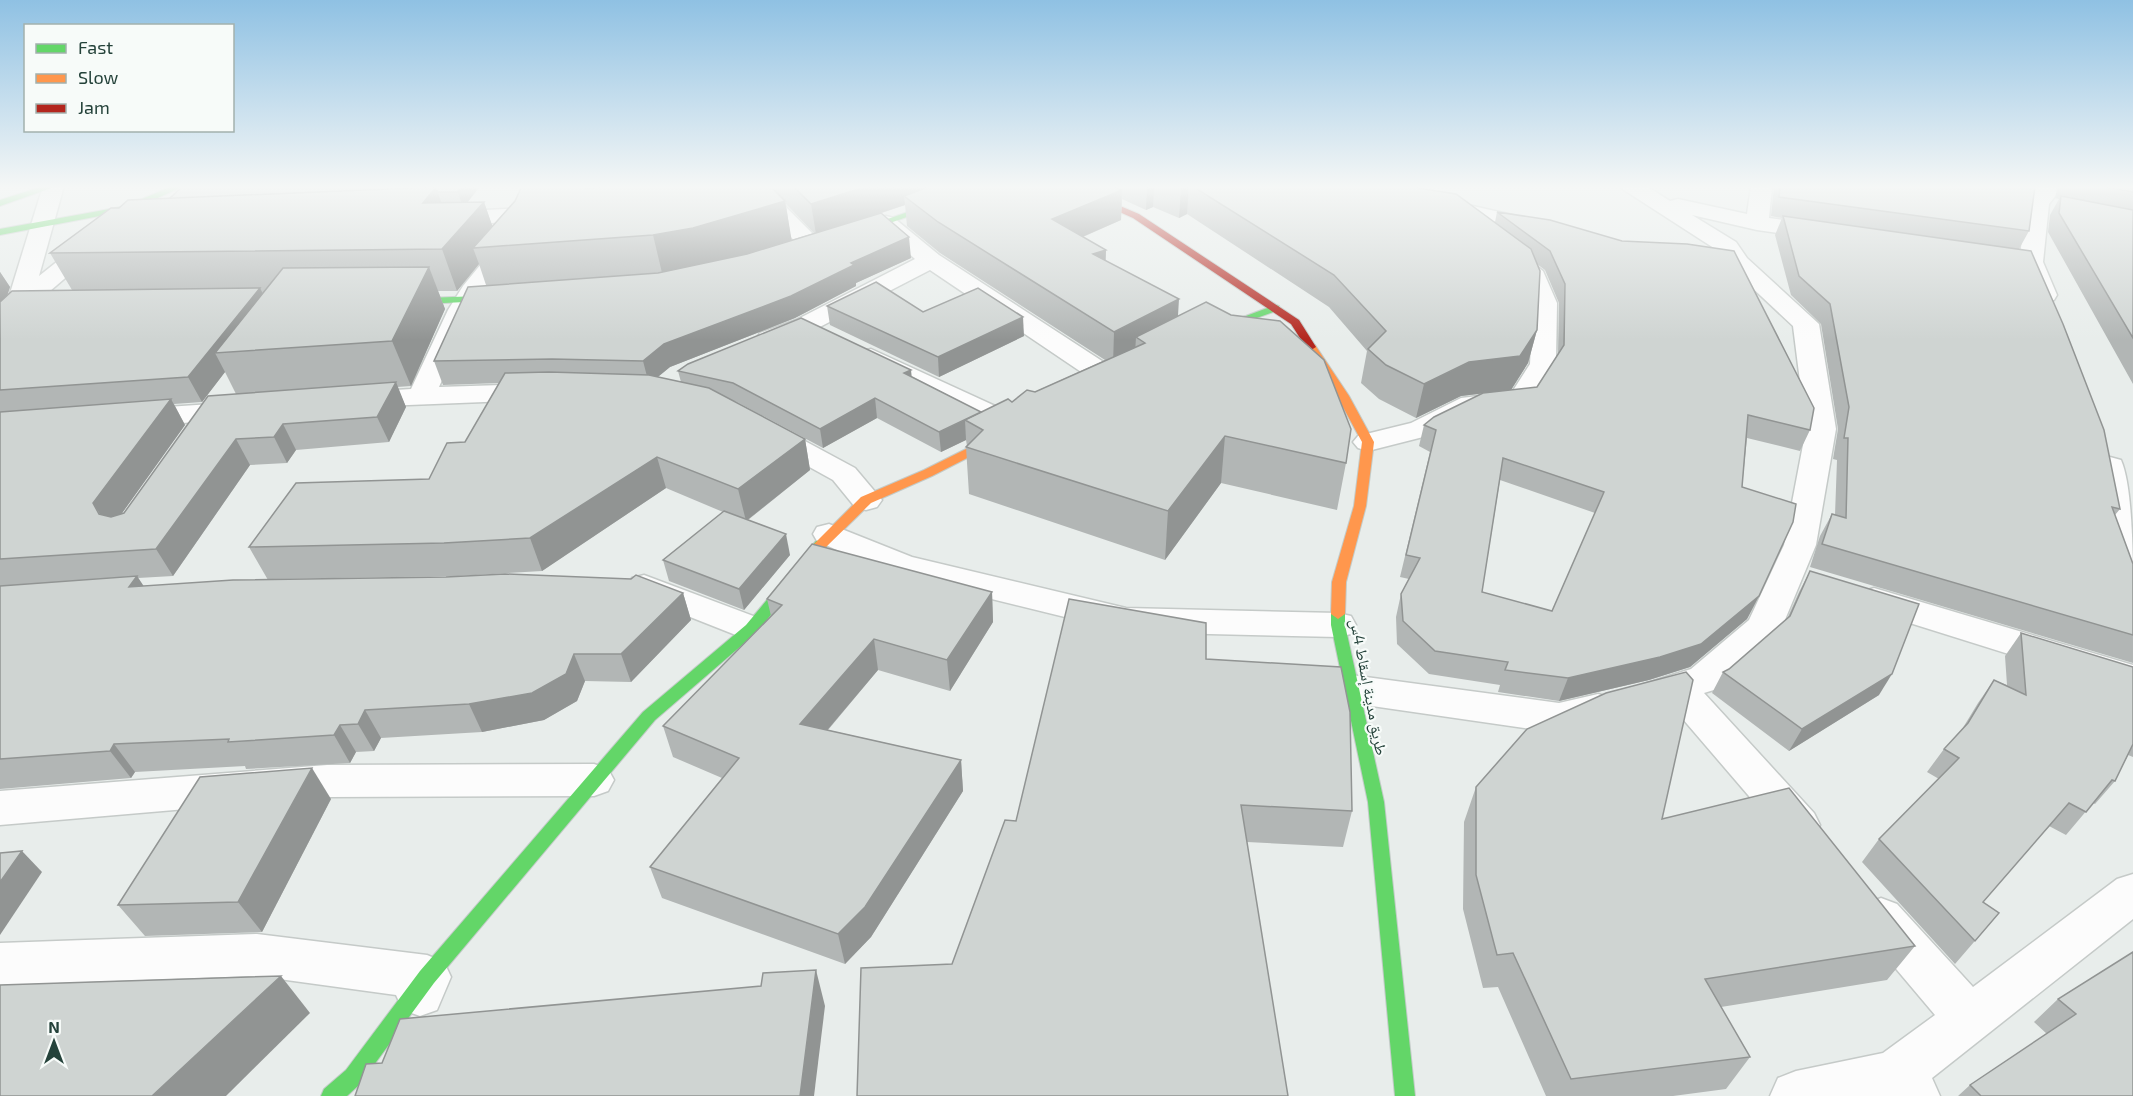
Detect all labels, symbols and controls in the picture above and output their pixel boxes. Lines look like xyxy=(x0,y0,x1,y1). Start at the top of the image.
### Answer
legend xyxy=(24,24,234,132)
text: Fast xyxy=(78,36,113,58)
text: Slow xyxy=(78,66,119,88)
text: Jam xyxy=(78,96,110,118)
street label: طريق مدينة إسقاط 4س xyxy=(1345,617,1392,757)
north arrow xyxy=(24,1012,84,1072)
text: N xyxy=(48,1017,60,1036)

